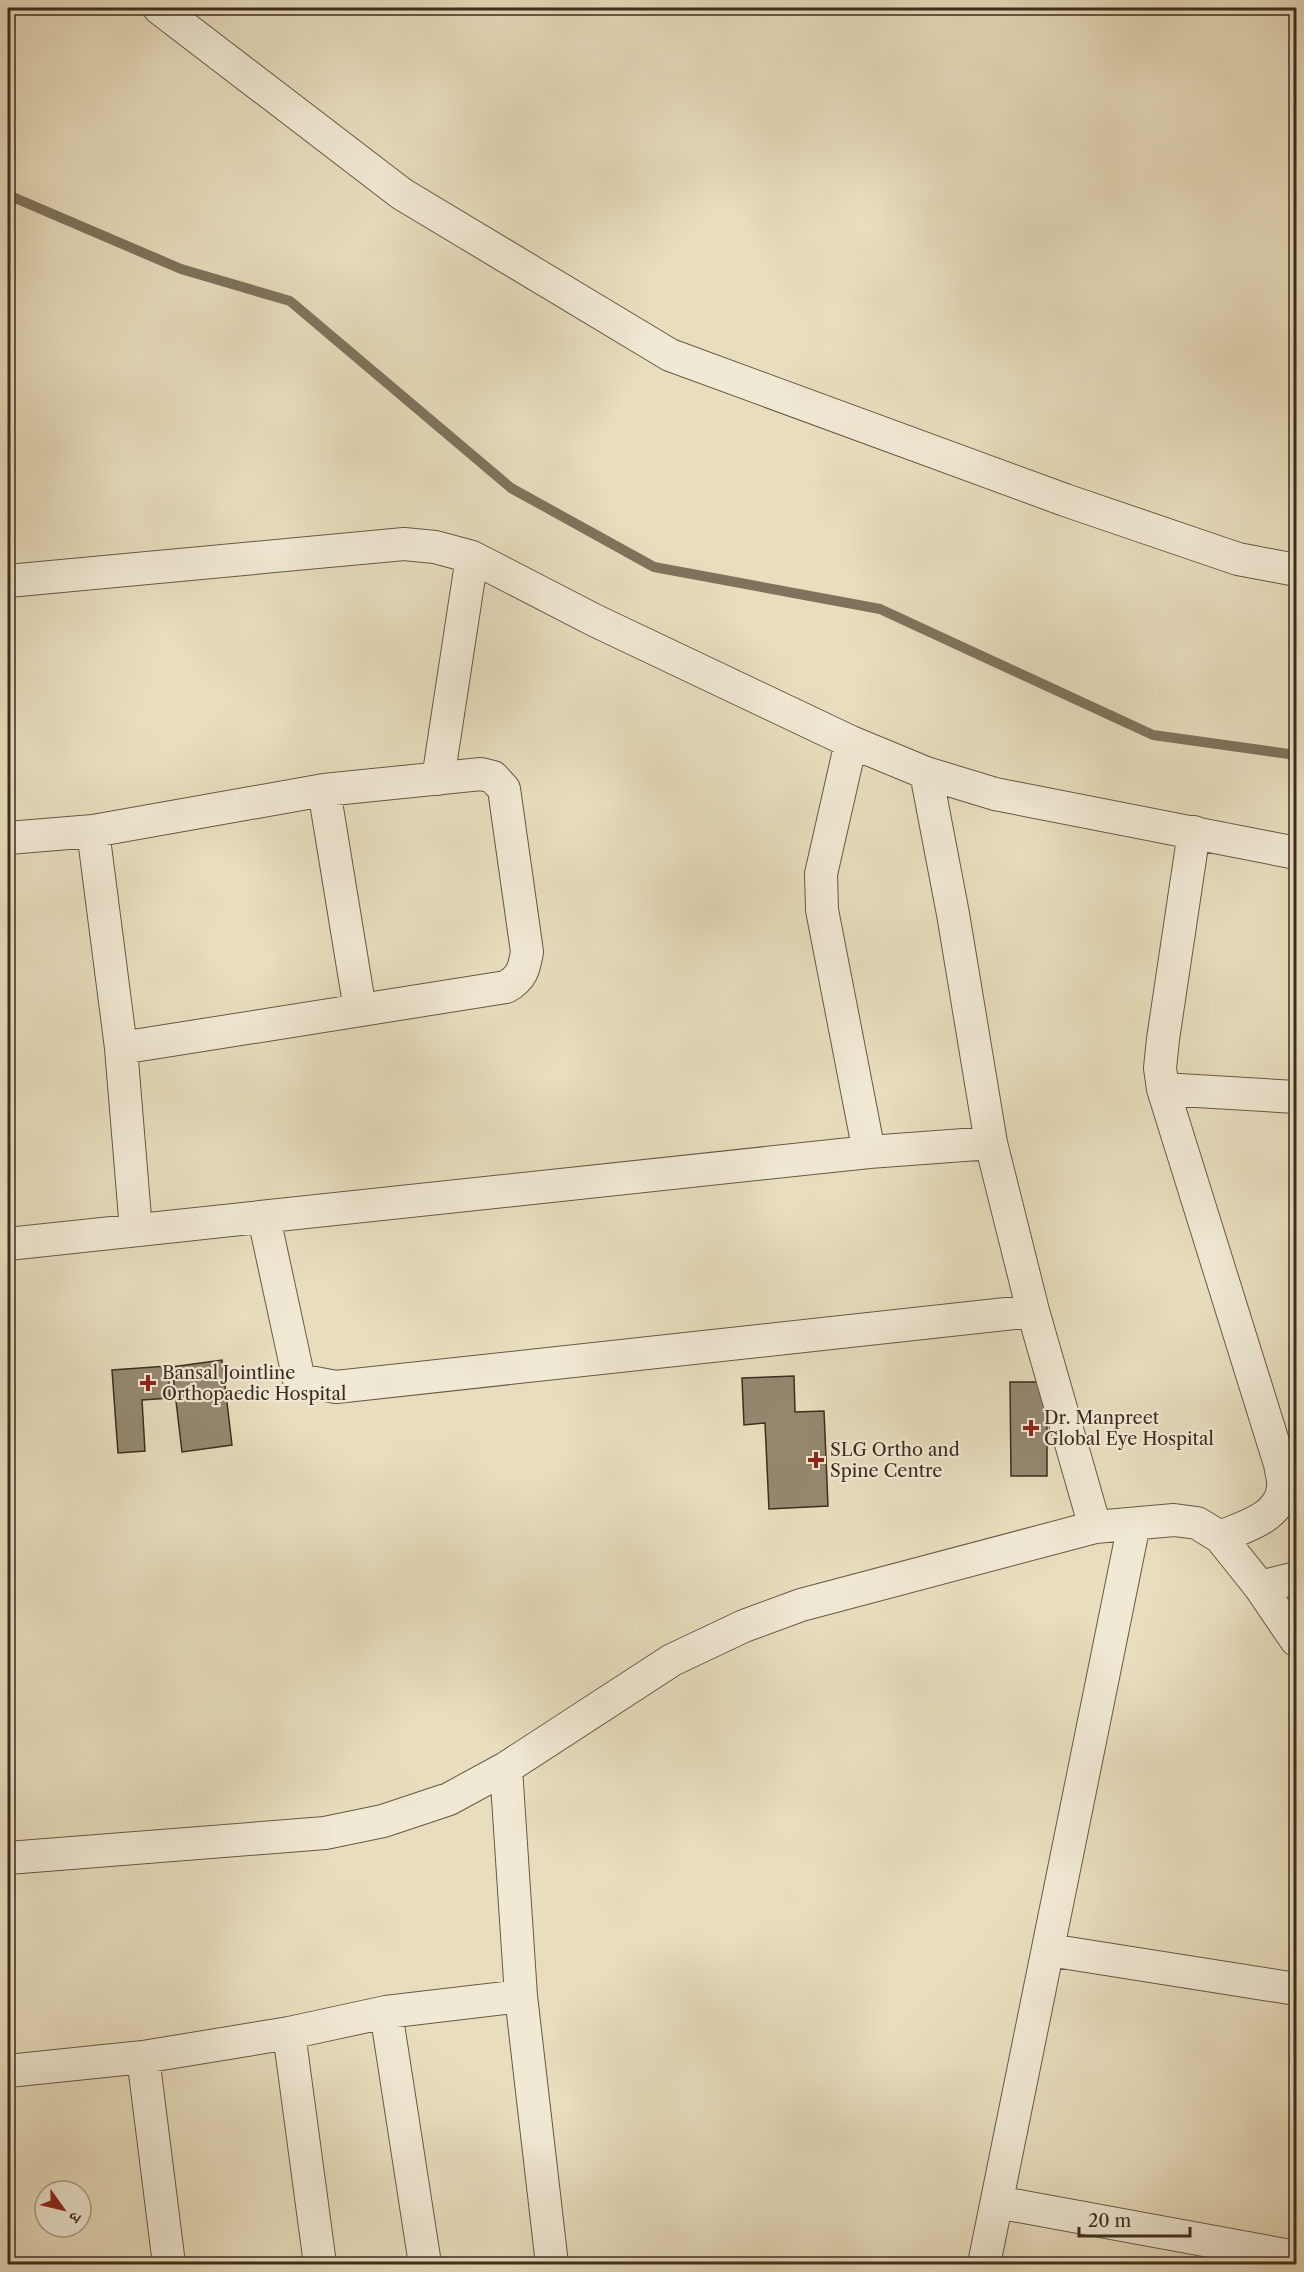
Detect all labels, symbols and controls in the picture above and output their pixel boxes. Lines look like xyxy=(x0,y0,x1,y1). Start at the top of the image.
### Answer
place label: Bansal Jointline Orthopaedic Hospital xyxy=(162,1362,346,1405)
marker: Bansal Jointline Orthopaedic Hospital xyxy=(139,1374,157,1392)
place label: Dr. Manpreet Global Eye Hospital xyxy=(1044,1407,1214,1450)
marker: Dr. Manpreet Global Eye Hospital xyxy=(1022,1419,1040,1437)
place label: SLG Ortho and Spine Centre xyxy=(830,1439,960,1482)
marker: SLG Ortho and Spine Centre xyxy=(807,1451,825,1469)
north arrow xyxy=(33,2179,93,2239)
scale bar xyxy=(1079,2200,1190,2238)
text: उ xyxy=(64,2208,87,2228)
text: 20 m xyxy=(1088,2210,1132,2232)

